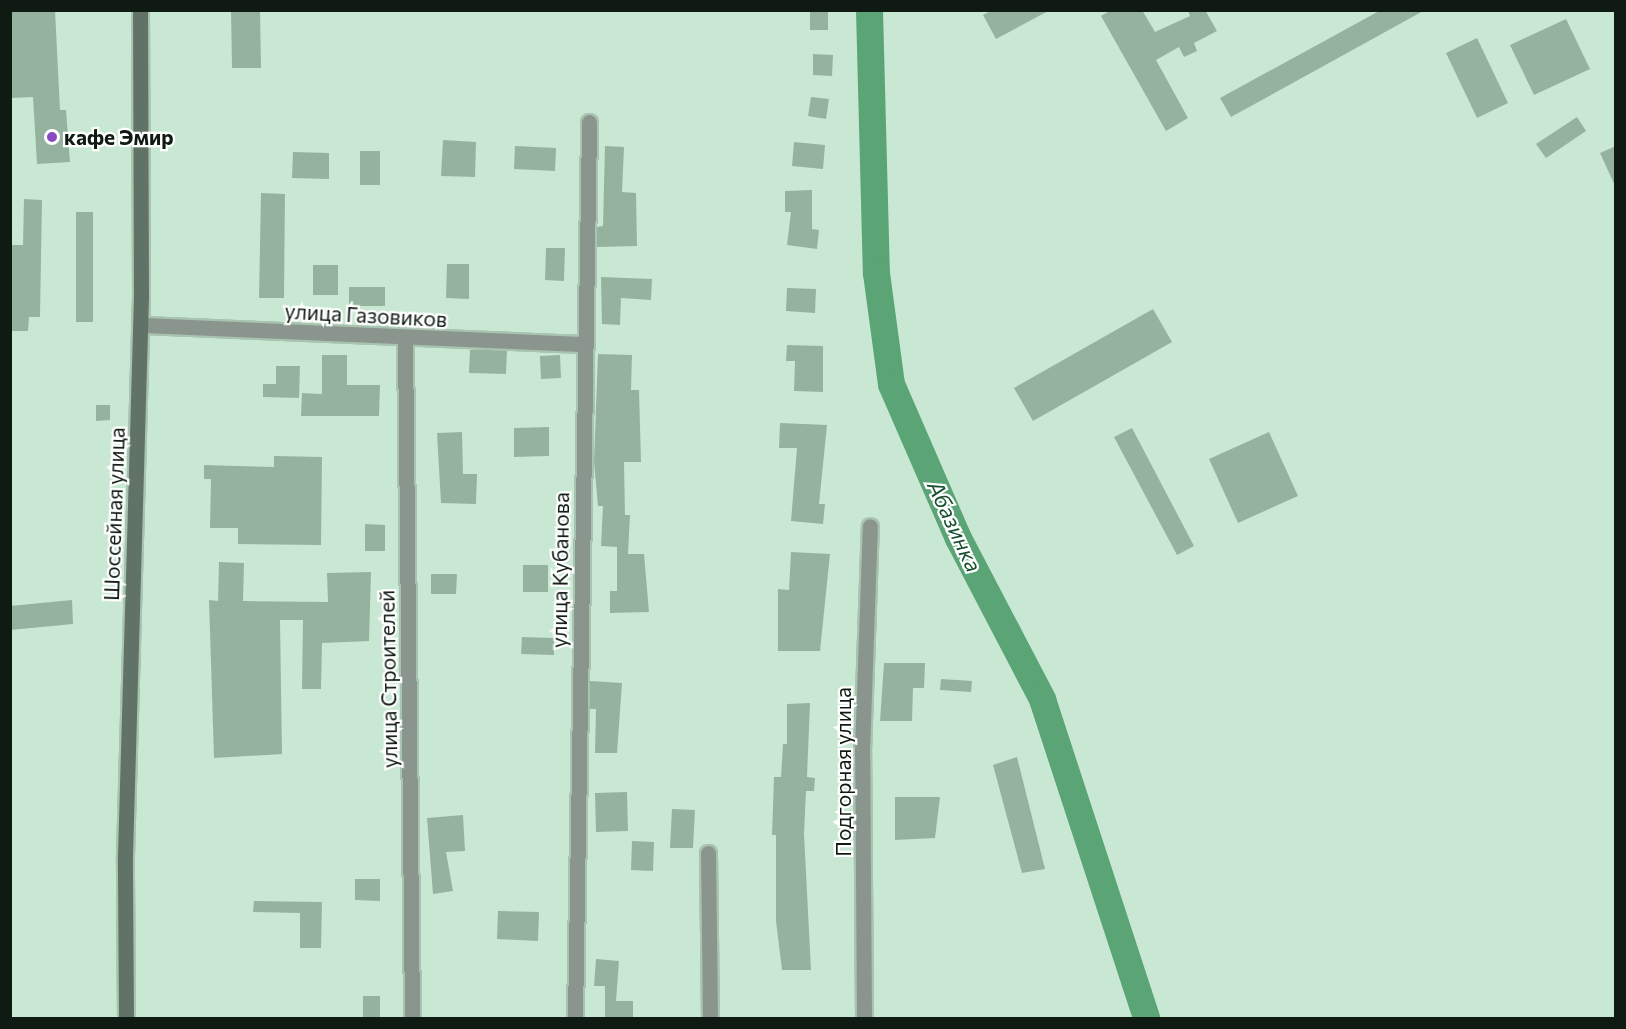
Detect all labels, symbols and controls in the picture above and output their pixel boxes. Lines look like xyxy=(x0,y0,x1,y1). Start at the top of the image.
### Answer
place label: кафе Эмир xyxy=(64,124,174,150)
marker: кафе Эмир xyxy=(45,130,59,144)
street label: улица Газовиков xyxy=(284,298,448,332)
street label: Шоссейная улица xyxy=(98,427,130,601)
water label: Абазинка xyxy=(922,476,988,576)
street label: улица Кубанова xyxy=(546,492,574,648)
street label: улица Строителей xyxy=(374,590,402,768)
street label: Подгорная улица xyxy=(830,687,856,857)

